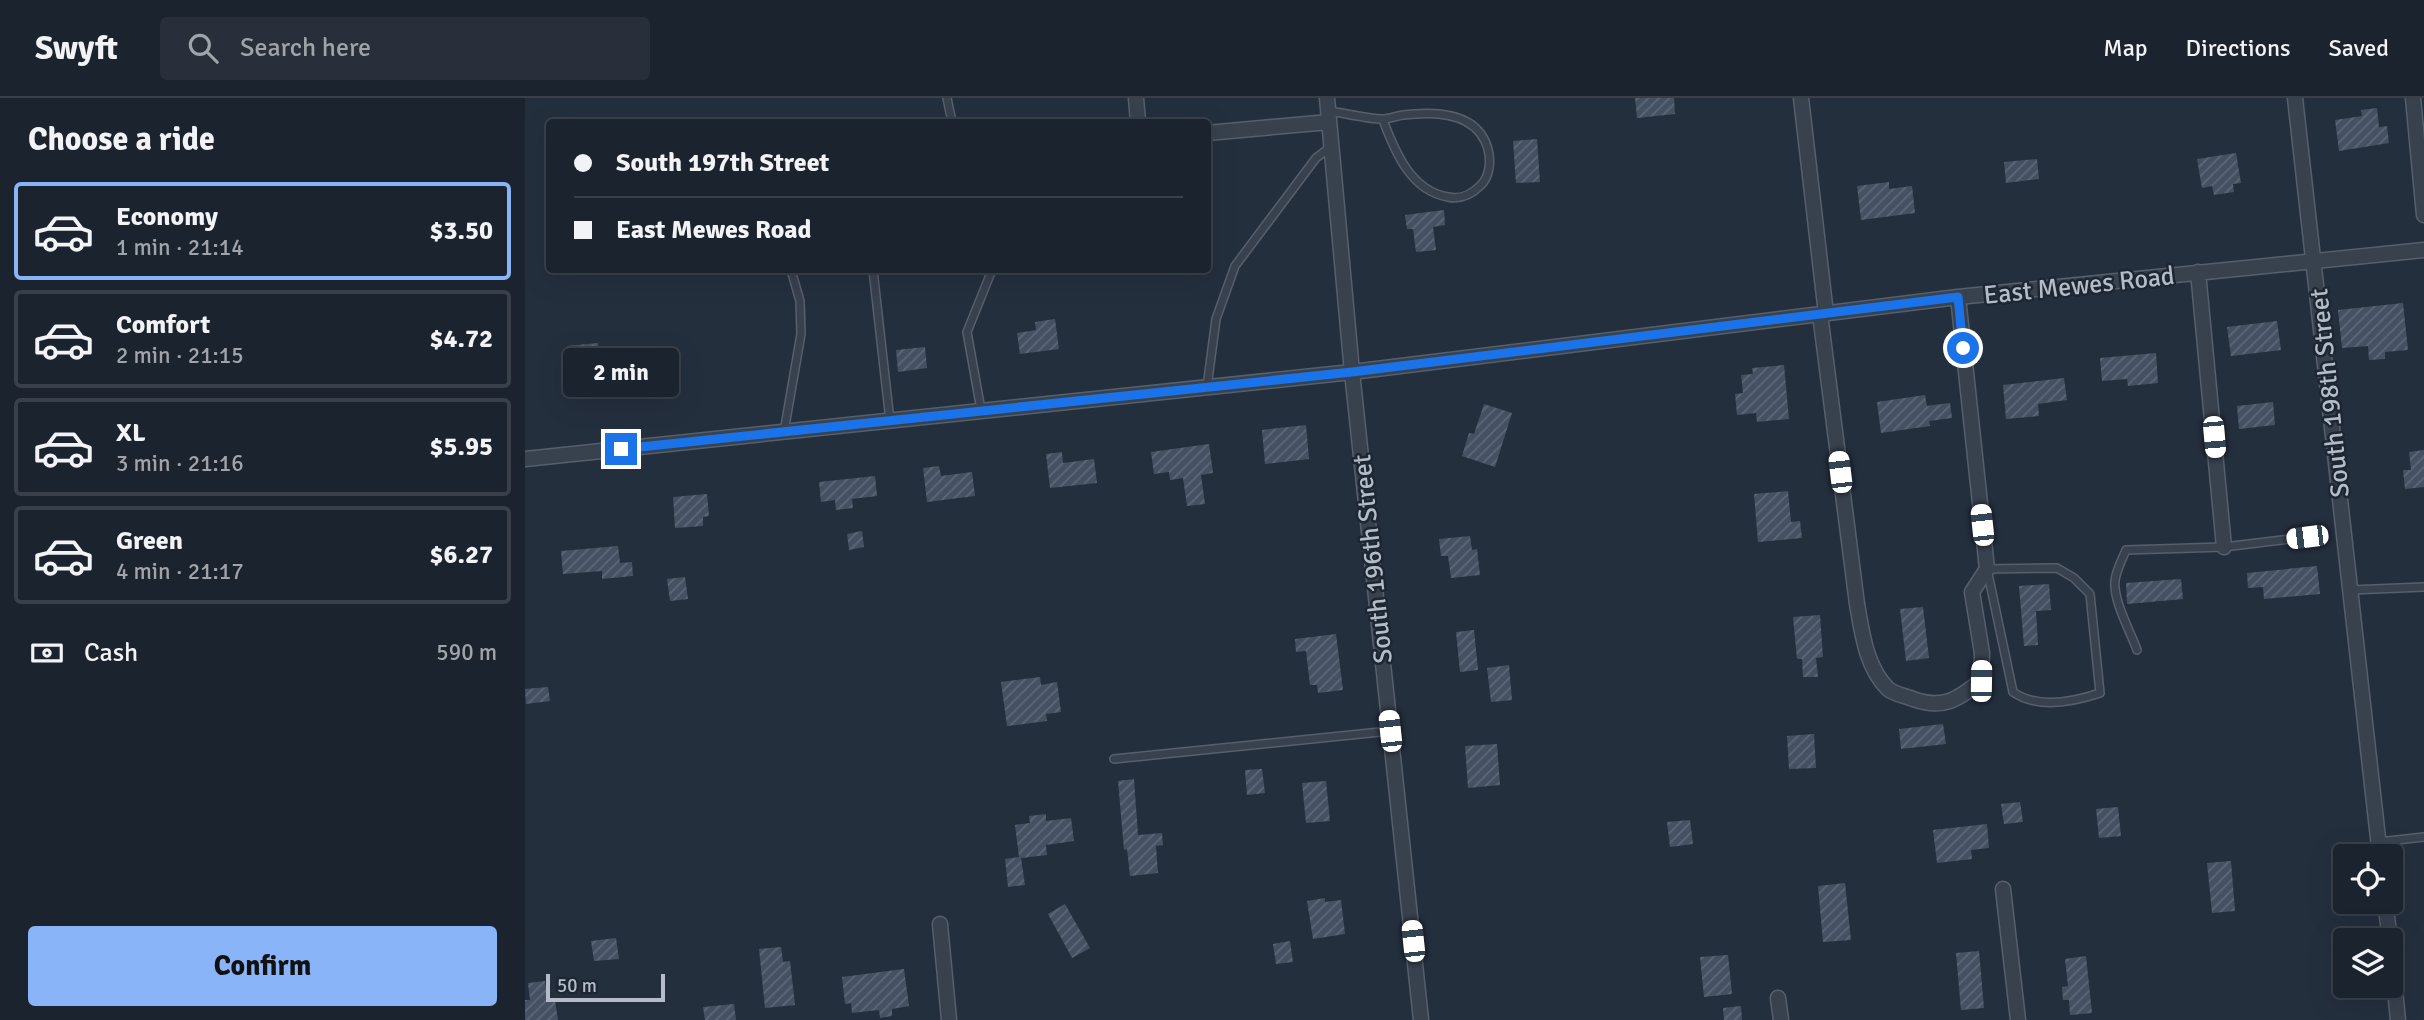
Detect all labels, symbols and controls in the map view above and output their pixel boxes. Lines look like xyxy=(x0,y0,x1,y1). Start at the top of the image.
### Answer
search box xyxy=(160,17,650,80)
text: Swyft xyxy=(35,28,118,69)
icon: search xyxy=(184,29,222,67)
text: Search here xyxy=(240,32,371,64)
text: Map xyxy=(2103,33,2148,63)
text: Directions xyxy=(2186,33,2291,63)
text: Saved xyxy=(2329,33,2389,63)
text: Choose a ride xyxy=(28,120,215,159)
text: South 197th Street xyxy=(616,147,829,179)
icon: car xyxy=(32,200,95,263)
text: Economy xyxy=(116,201,218,233)
text: East Mewes Road xyxy=(616,214,811,246)
text: $3.50 xyxy=(429,215,493,247)
text: 1 min · 21:14 xyxy=(116,233,244,262)
street label: East Mewes Road xyxy=(1982,260,2176,312)
street label: South 198th Street xyxy=(2303,287,2357,499)
icon: car xyxy=(32,308,95,371)
text: Comfort xyxy=(116,309,210,341)
text: $4.72 xyxy=(429,323,493,355)
route start xyxy=(1947,332,1979,364)
text: 2 min · 21:15 xyxy=(116,341,244,370)
callout: 2 min xyxy=(563,348,679,396)
text: 2 min xyxy=(593,358,649,387)
car xyxy=(2202,415,2227,459)
icon: car xyxy=(32,416,95,479)
text: XL xyxy=(116,417,146,449)
text: $5.95 xyxy=(429,431,493,463)
route end xyxy=(605,433,637,465)
text: 3 min · 21:16 xyxy=(116,449,244,478)
car xyxy=(1828,450,1853,494)
street label: South 196th Street xyxy=(1346,453,1400,665)
car xyxy=(1970,503,1995,547)
icon: car xyxy=(32,524,95,587)
car xyxy=(2285,524,2330,550)
text: Green xyxy=(116,525,183,557)
text: $6.27 xyxy=(429,539,493,571)
text: 4 min · 21:17 xyxy=(116,557,244,586)
icon: cash xyxy=(28,634,66,672)
text: Cash xyxy=(84,637,138,669)
text: 590 m xyxy=(436,638,497,667)
car xyxy=(1971,660,1992,702)
car xyxy=(1378,709,1403,753)
map controls xyxy=(2333,844,2403,998)
button: locate xyxy=(2333,844,2403,914)
car xyxy=(1401,919,1426,963)
button: Confirm xyxy=(28,926,497,1006)
button: layers xyxy=(2333,928,2403,998)
scale bar xyxy=(546,971,665,1003)
text: 50 m xyxy=(557,974,597,998)

